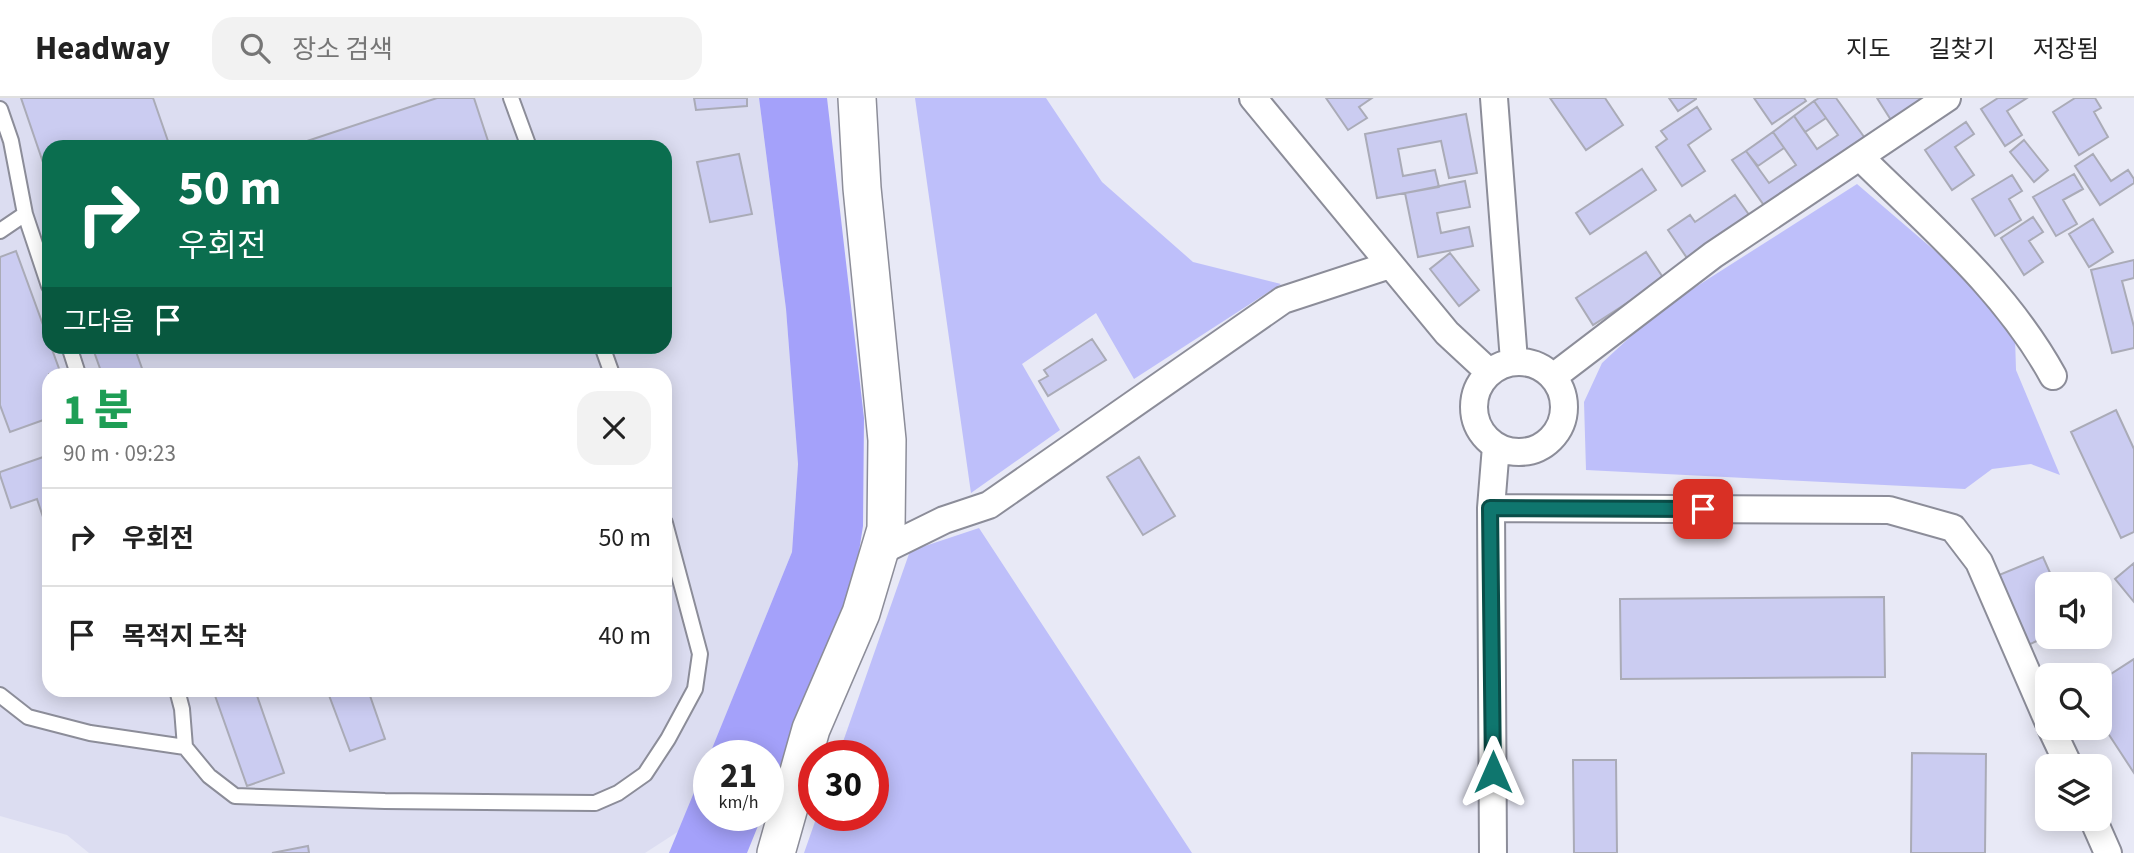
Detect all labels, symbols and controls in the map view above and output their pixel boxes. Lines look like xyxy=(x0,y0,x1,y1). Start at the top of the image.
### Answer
search box xyxy=(212,17,702,80)
text: Headway xyxy=(35,25,170,72)
icon: search xyxy=(236,29,274,67)
text: 장소 검색 xyxy=(292,31,393,68)
text: 지도 xyxy=(1846,32,1891,67)
text: 길찾기 xyxy=(1929,32,1995,67)
text: 저장됨 xyxy=(2033,32,2099,67)
text: 50 m xyxy=(178,154,282,224)
icon: right xyxy=(63,168,154,259)
text: 우회전 xyxy=(178,223,266,269)
icon: arrive xyxy=(149,301,187,339)
text: 그다음 xyxy=(63,303,135,340)
text: 1 분 xyxy=(63,381,132,441)
button: close xyxy=(577,391,651,465)
text: 90 m · 09:23 xyxy=(63,437,176,470)
pin xyxy=(1673,479,1733,539)
icon: arrive xyxy=(1684,490,1722,528)
icon: right xyxy=(63,518,101,556)
text: 50 m xyxy=(598,519,651,556)
text: 우회전 xyxy=(122,520,194,557)
map controls xyxy=(2035,572,2112,831)
button: sound xyxy=(2035,572,2112,649)
icon: arrive xyxy=(63,616,101,654)
text: 40 m xyxy=(598,617,651,654)
text: 목적지 도착 xyxy=(122,618,247,655)
button: search xyxy=(2035,663,2112,740)
position arrow xyxy=(1456,735,1530,809)
speed limit sign: 30 xyxy=(798,740,889,831)
text: 21 xyxy=(720,751,757,801)
button: layers xyxy=(2035,754,2112,831)
text: km/h xyxy=(719,790,758,815)

